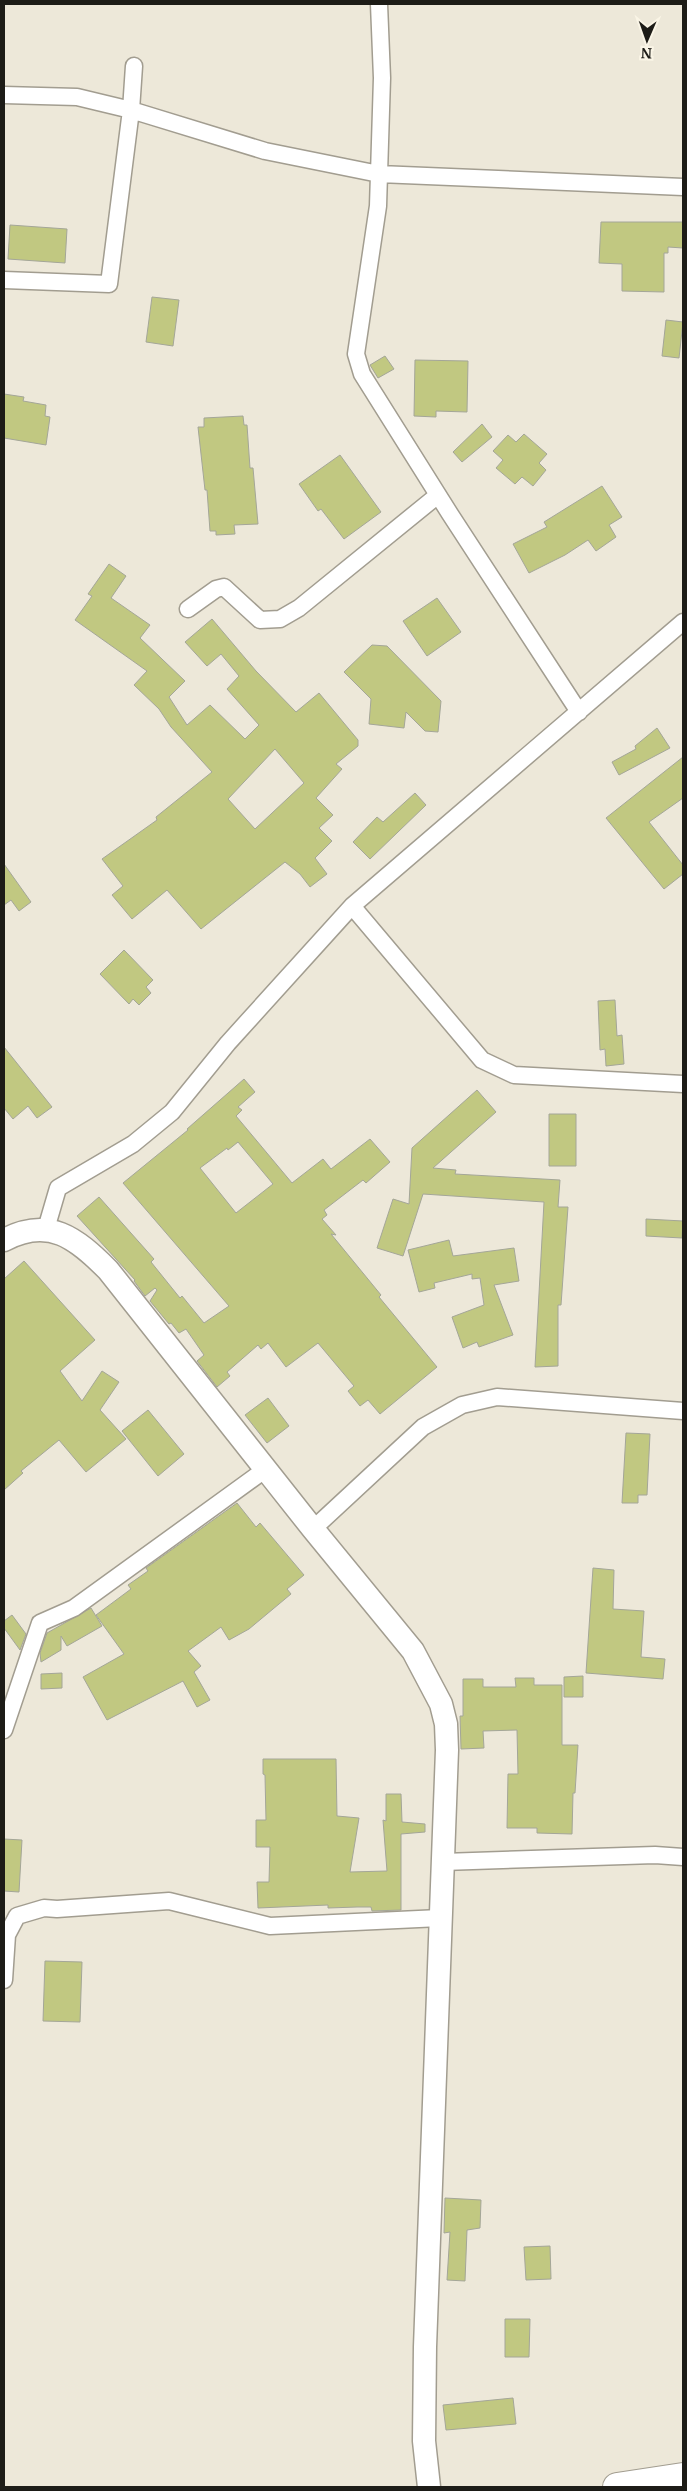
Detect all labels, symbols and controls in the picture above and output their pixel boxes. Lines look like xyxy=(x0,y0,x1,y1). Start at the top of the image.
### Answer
north arrow xyxy=(622,15,672,65)
text: N xyxy=(641,44,652,62)

